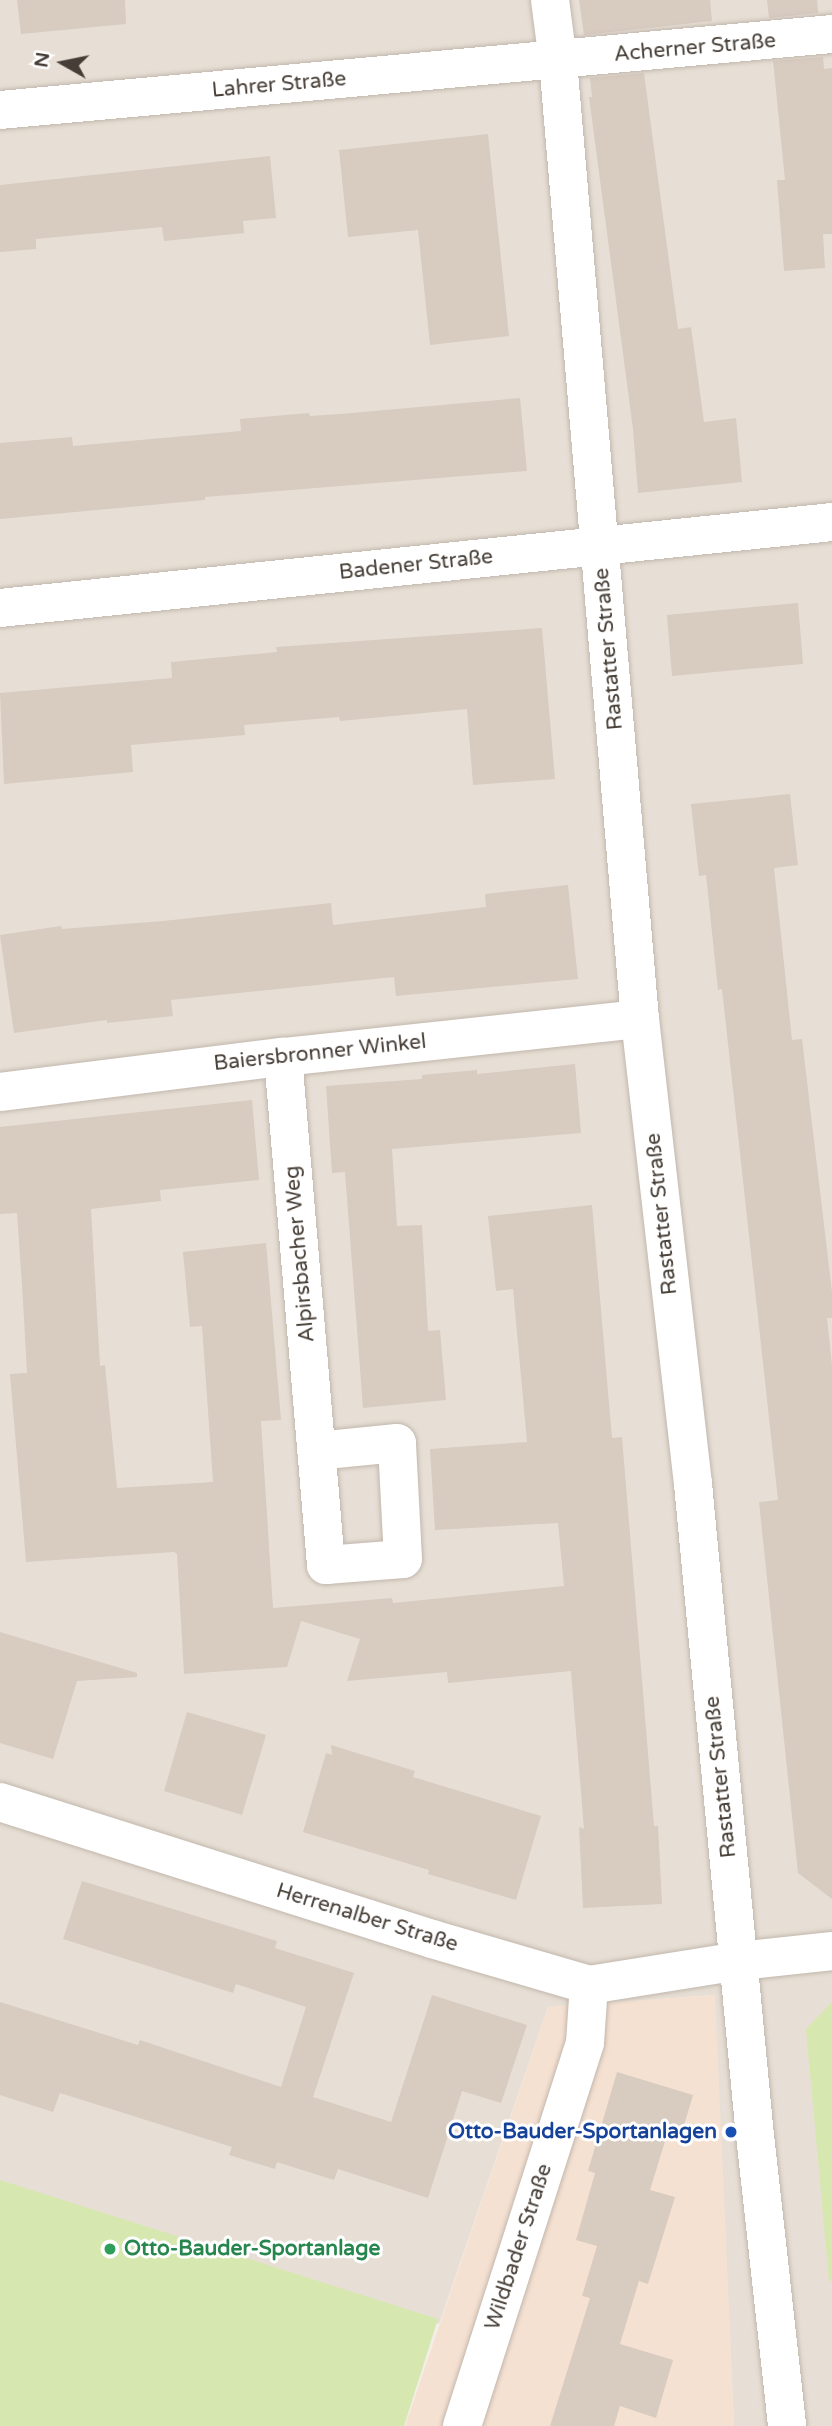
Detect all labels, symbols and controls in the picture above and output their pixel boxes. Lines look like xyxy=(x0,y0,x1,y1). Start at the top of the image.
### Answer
north arrow xyxy=(28,28,98,98)
street label: Acherner Straße xyxy=(613,28,777,68)
text: N xyxy=(30,50,54,69)
street label: Lahrer Straße xyxy=(211,67,347,103)
street label: Badener Straße xyxy=(338,544,494,586)
street label: Rastatter Straße xyxy=(589,567,629,731)
street label: Baiersbronner Winkel xyxy=(212,1029,428,1077)
street label: Rastatter Straße xyxy=(641,1132,683,1296)
street label: Alpirsbacher Weg xyxy=(280,1165,320,1343)
street label: Rastatter Straße xyxy=(700,1695,742,1859)
street label: Herrenalber Straße xyxy=(273,1878,461,1958)
place label: Otto-Bauder-Sportanlagen xyxy=(448,2119,717,2145)
marker: Otto-Bauder-Sportanlagen xyxy=(723,2124,739,2140)
street label: Wildbader Straße xyxy=(480,2161,558,2333)
place label: Otto-Bauder-Sportanlage xyxy=(124,2236,380,2262)
marker: Otto-Bauder-Sportanlage xyxy=(102,2241,118,2257)

